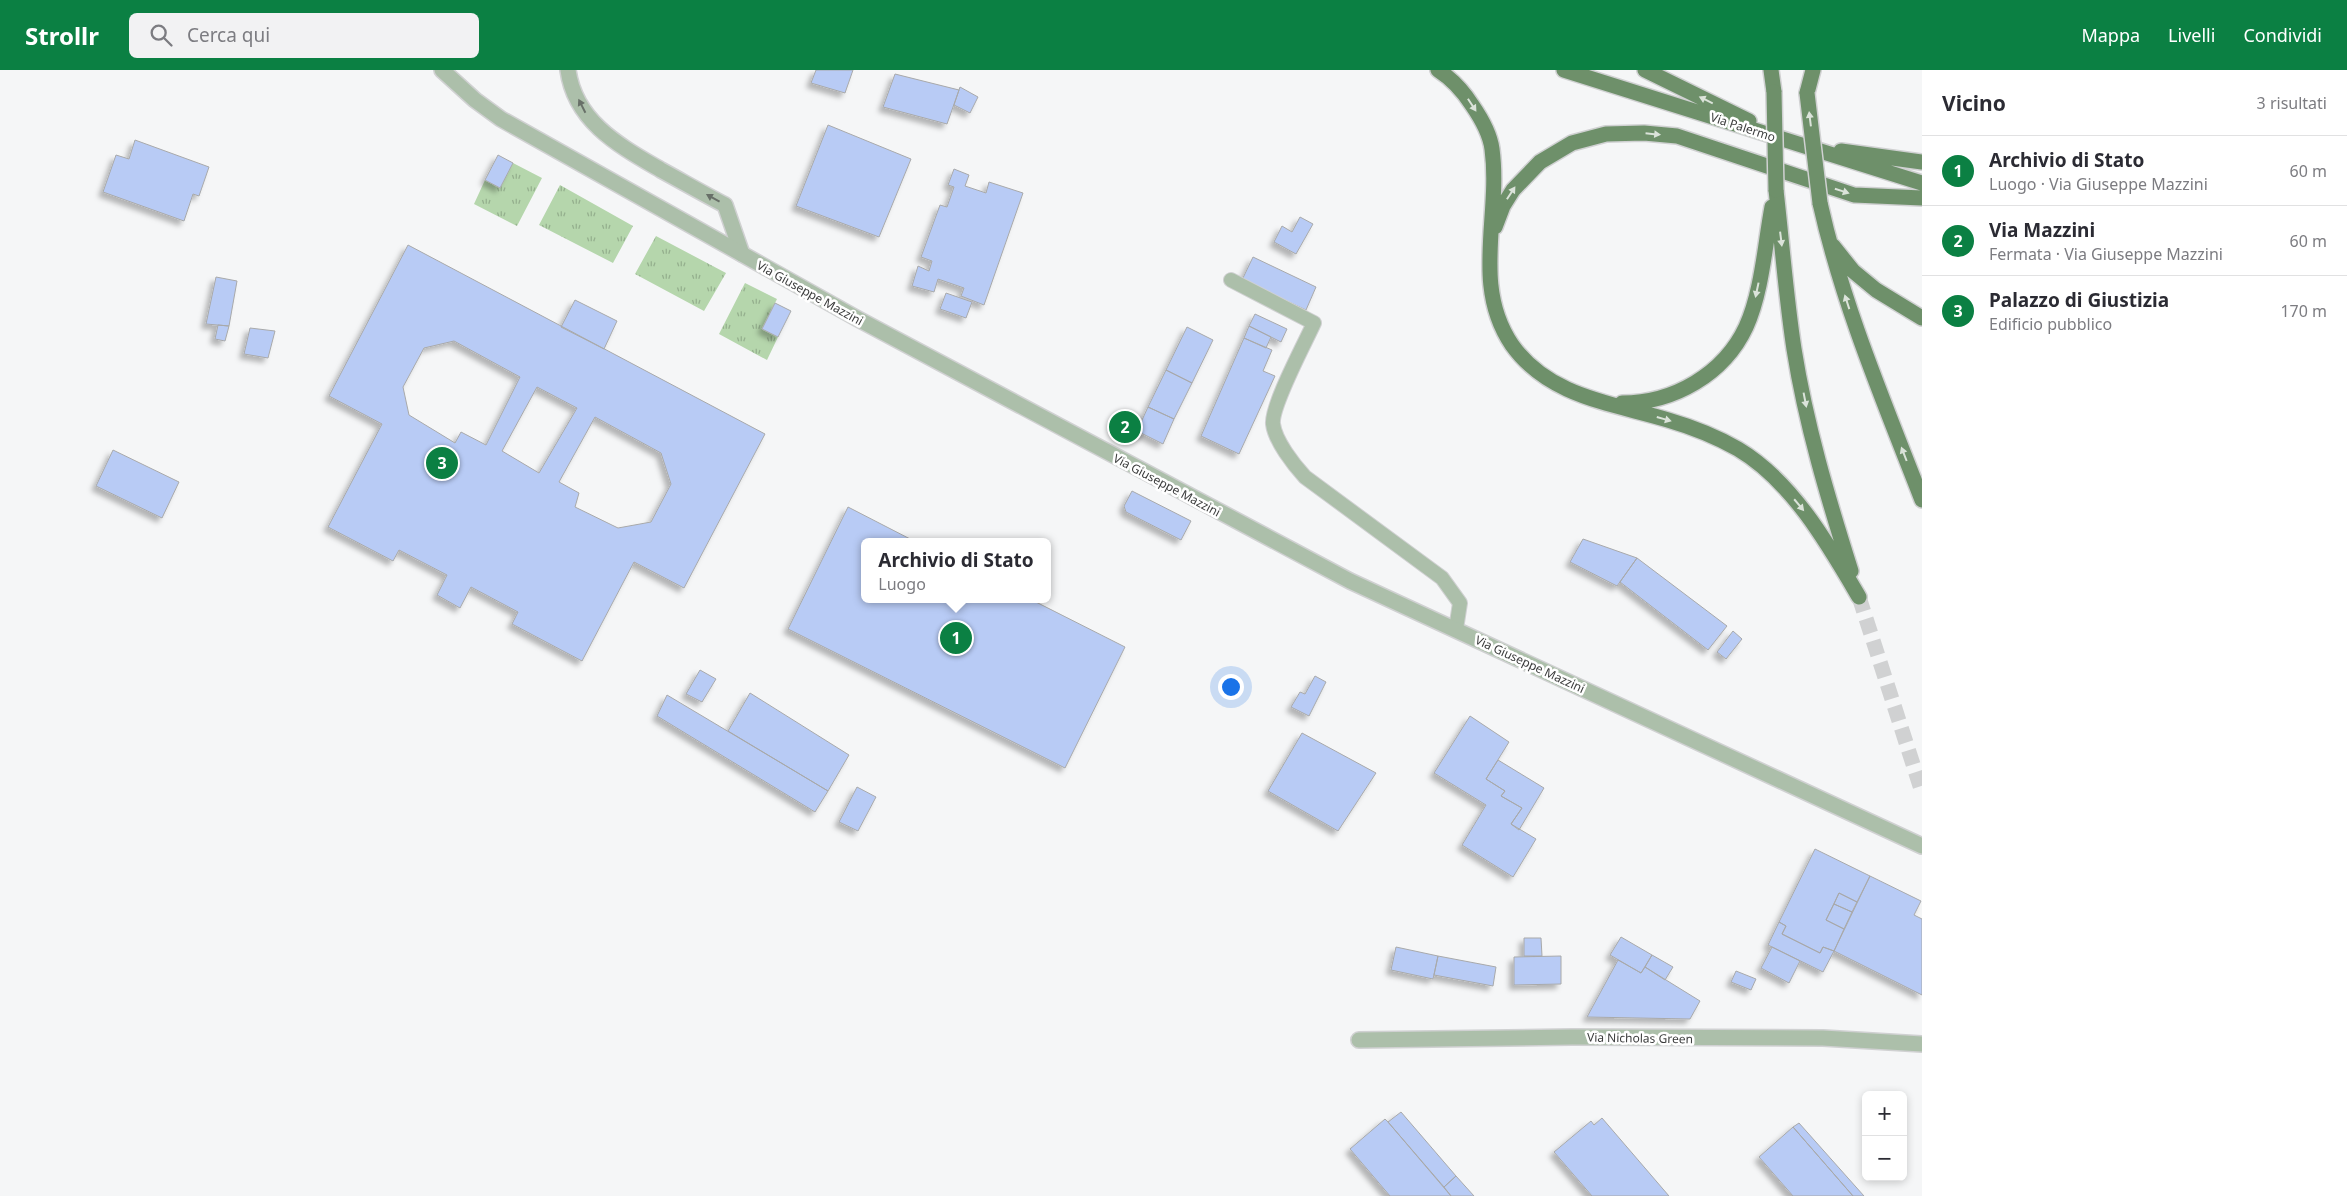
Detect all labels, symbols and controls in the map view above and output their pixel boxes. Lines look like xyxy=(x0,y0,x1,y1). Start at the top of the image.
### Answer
search box xyxy=(129,13,479,58)
text: Strollr xyxy=(25,19,99,52)
icon: search xyxy=(147,21,175,49)
text: Cerca qui xyxy=(187,22,270,48)
text: Mappa xyxy=(2081,23,2140,47)
text: Livelli xyxy=(2168,23,2215,47)
text: Condividi xyxy=(2243,23,2322,47)
text: Vicino xyxy=(1942,89,2006,117)
text: 3 risultati xyxy=(2257,92,2327,114)
one-way arrow xyxy=(1699,96,1713,104)
one-way arrow xyxy=(1467,98,1477,111)
one-way arrow xyxy=(578,99,586,114)
street label: Via Palermo xyxy=(1708,108,1778,146)
one-way arrow xyxy=(1806,111,1814,127)
one-way arrow xyxy=(1645,130,1661,138)
text: Archivio di Stato xyxy=(1989,147,2144,173)
text: 1 xyxy=(1953,160,1963,182)
text: 60 m xyxy=(2290,160,2327,182)
text: Luogo · Via Giuseppe Mazzini xyxy=(1989,173,2208,195)
one-way arrow xyxy=(1507,187,1516,200)
one-way arrow xyxy=(1834,188,1849,195)
one-way arrow xyxy=(706,194,719,203)
text: Via Mazzini xyxy=(1989,217,2095,243)
text: 2 xyxy=(1953,230,1963,252)
text: 60 m xyxy=(2290,230,2327,252)
one-way arrow xyxy=(1777,231,1785,247)
text: Fermata · Via Giuseppe Mazzini xyxy=(1989,243,2223,265)
street label: Via Giuseppe Mazzini xyxy=(754,257,866,329)
one-way arrow xyxy=(1753,282,1761,297)
text: Palazzo di Giustizia xyxy=(1989,287,2169,313)
one-way arrow xyxy=(1842,295,1850,310)
text: 3 xyxy=(1953,300,1963,322)
text: 170 m xyxy=(2280,300,2327,322)
text: Edificio pubblico xyxy=(1989,313,2112,335)
one-way arrow xyxy=(1801,392,1809,408)
pin: 2 xyxy=(1109,408,1141,446)
one-way arrow xyxy=(1657,415,1672,423)
pin: 3 xyxy=(426,444,458,482)
one-way arrow xyxy=(1900,446,1908,461)
street label: Via Giuseppe Mazzini xyxy=(1110,450,1224,520)
one-way arrow xyxy=(1793,498,1804,511)
popup xyxy=(861,538,1051,603)
text: Archivio di Stato xyxy=(878,547,1034,573)
text: Luogo xyxy=(878,573,926,595)
pin: 1 xyxy=(940,619,972,657)
street label: Via Giuseppe Mazzini xyxy=(1472,631,1588,697)
your location xyxy=(1218,674,1244,700)
street label: Via Nicholas Green xyxy=(1587,1029,1693,1047)
map controls xyxy=(1862,1091,1907,1181)
button: + xyxy=(1862,1091,1907,1136)
button: − xyxy=(1862,1136,1907,1181)

